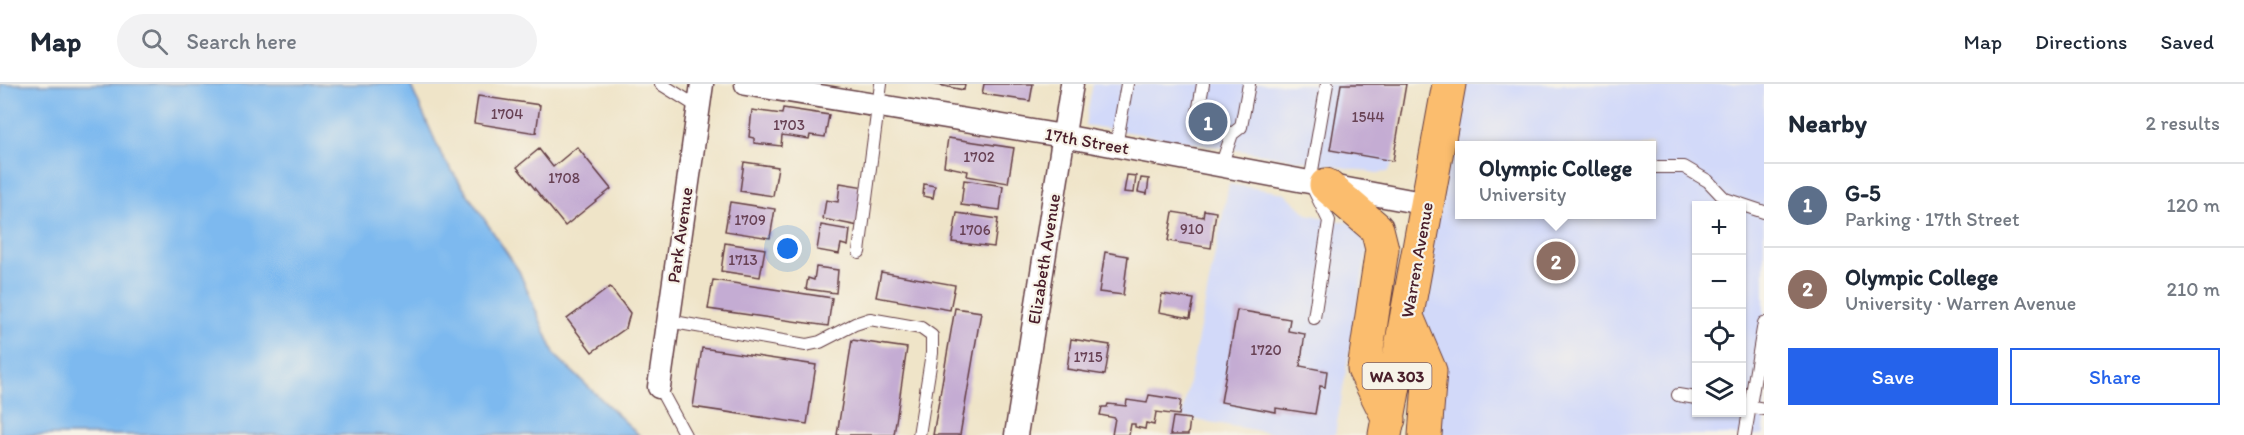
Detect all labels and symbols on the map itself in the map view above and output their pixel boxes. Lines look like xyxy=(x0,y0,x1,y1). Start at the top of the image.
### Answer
pin: 1 xyxy=(1188,99,1228,144)
house number: 1704 xyxy=(491,105,523,123)
house number: 1544 xyxy=(1352,108,1384,126)
house number: 1703 xyxy=(773,116,805,134)
street label: 17th Street xyxy=(1043,123,1131,159)
house number: 1702 xyxy=(963,148,995,166)
house number: 1708 xyxy=(548,169,580,187)
street label: Park Avenue xyxy=(662,186,698,284)
street label: Elizabeth Avenue xyxy=(1023,192,1065,326)
street label: Warren Avenue xyxy=(1396,200,1438,320)
house number: 1709 xyxy=(734,211,766,229)
house number: 910 xyxy=(1180,220,1204,238)
house number: 1706 xyxy=(959,221,991,239)
your location xyxy=(773,234,802,263)
pin: 2 xyxy=(1536,238,1576,284)
house number: 1713 xyxy=(728,251,758,269)
house number: 1720 xyxy=(1250,341,1282,359)
house number: 1715 xyxy=(1073,348,1103,366)
road number: WA 303 xyxy=(1362,363,1432,389)

